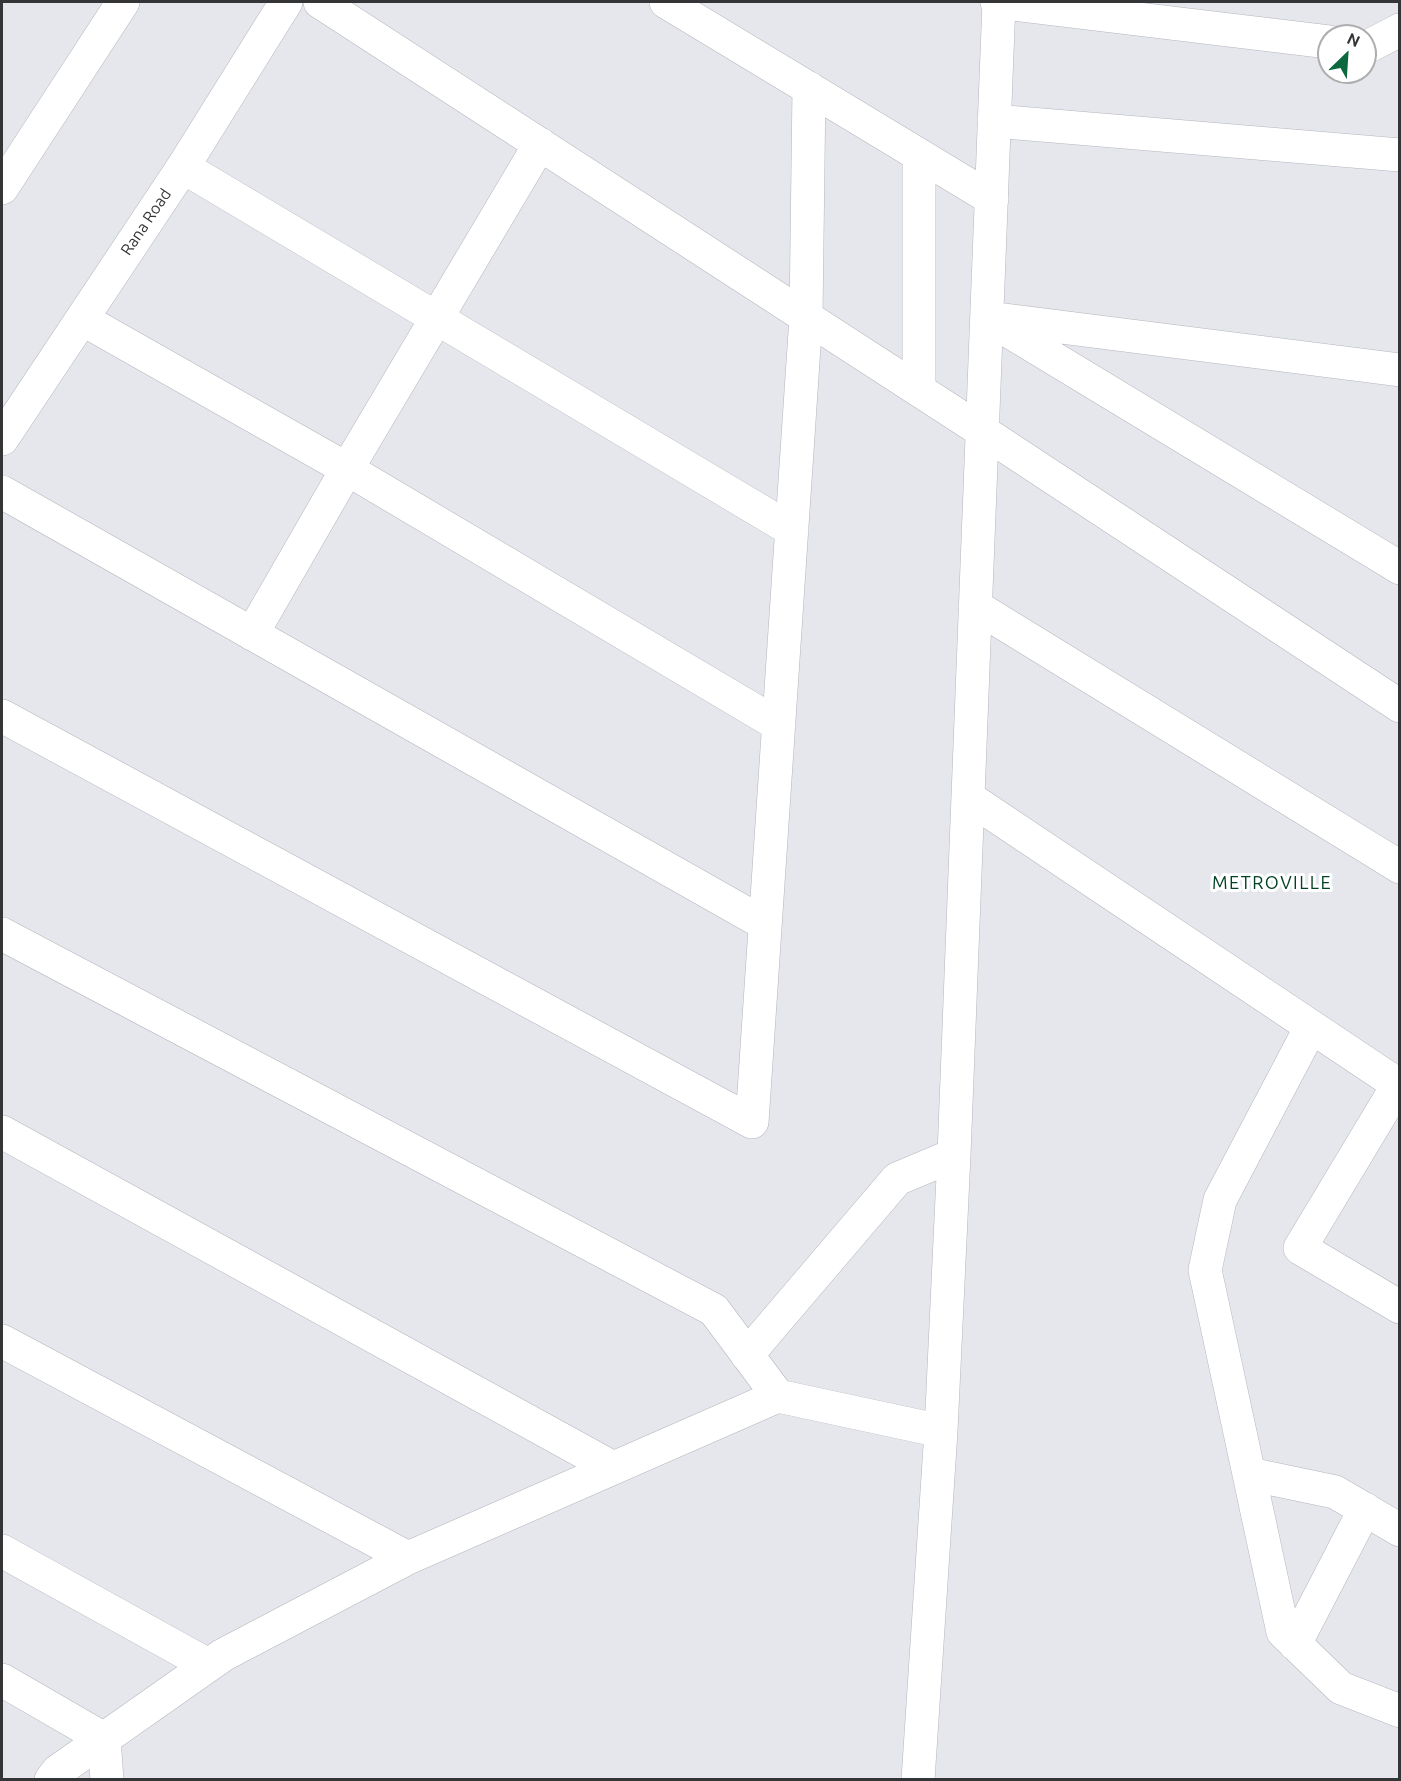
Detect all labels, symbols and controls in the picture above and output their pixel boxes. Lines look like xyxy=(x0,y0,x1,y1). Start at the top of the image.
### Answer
north arrow xyxy=(1317,24,1377,84)
text: N xyxy=(1345,29,1363,50)
street label: Rana Road xyxy=(117,185,175,259)
district label: METROVILLE xyxy=(1212,872,1332,894)

